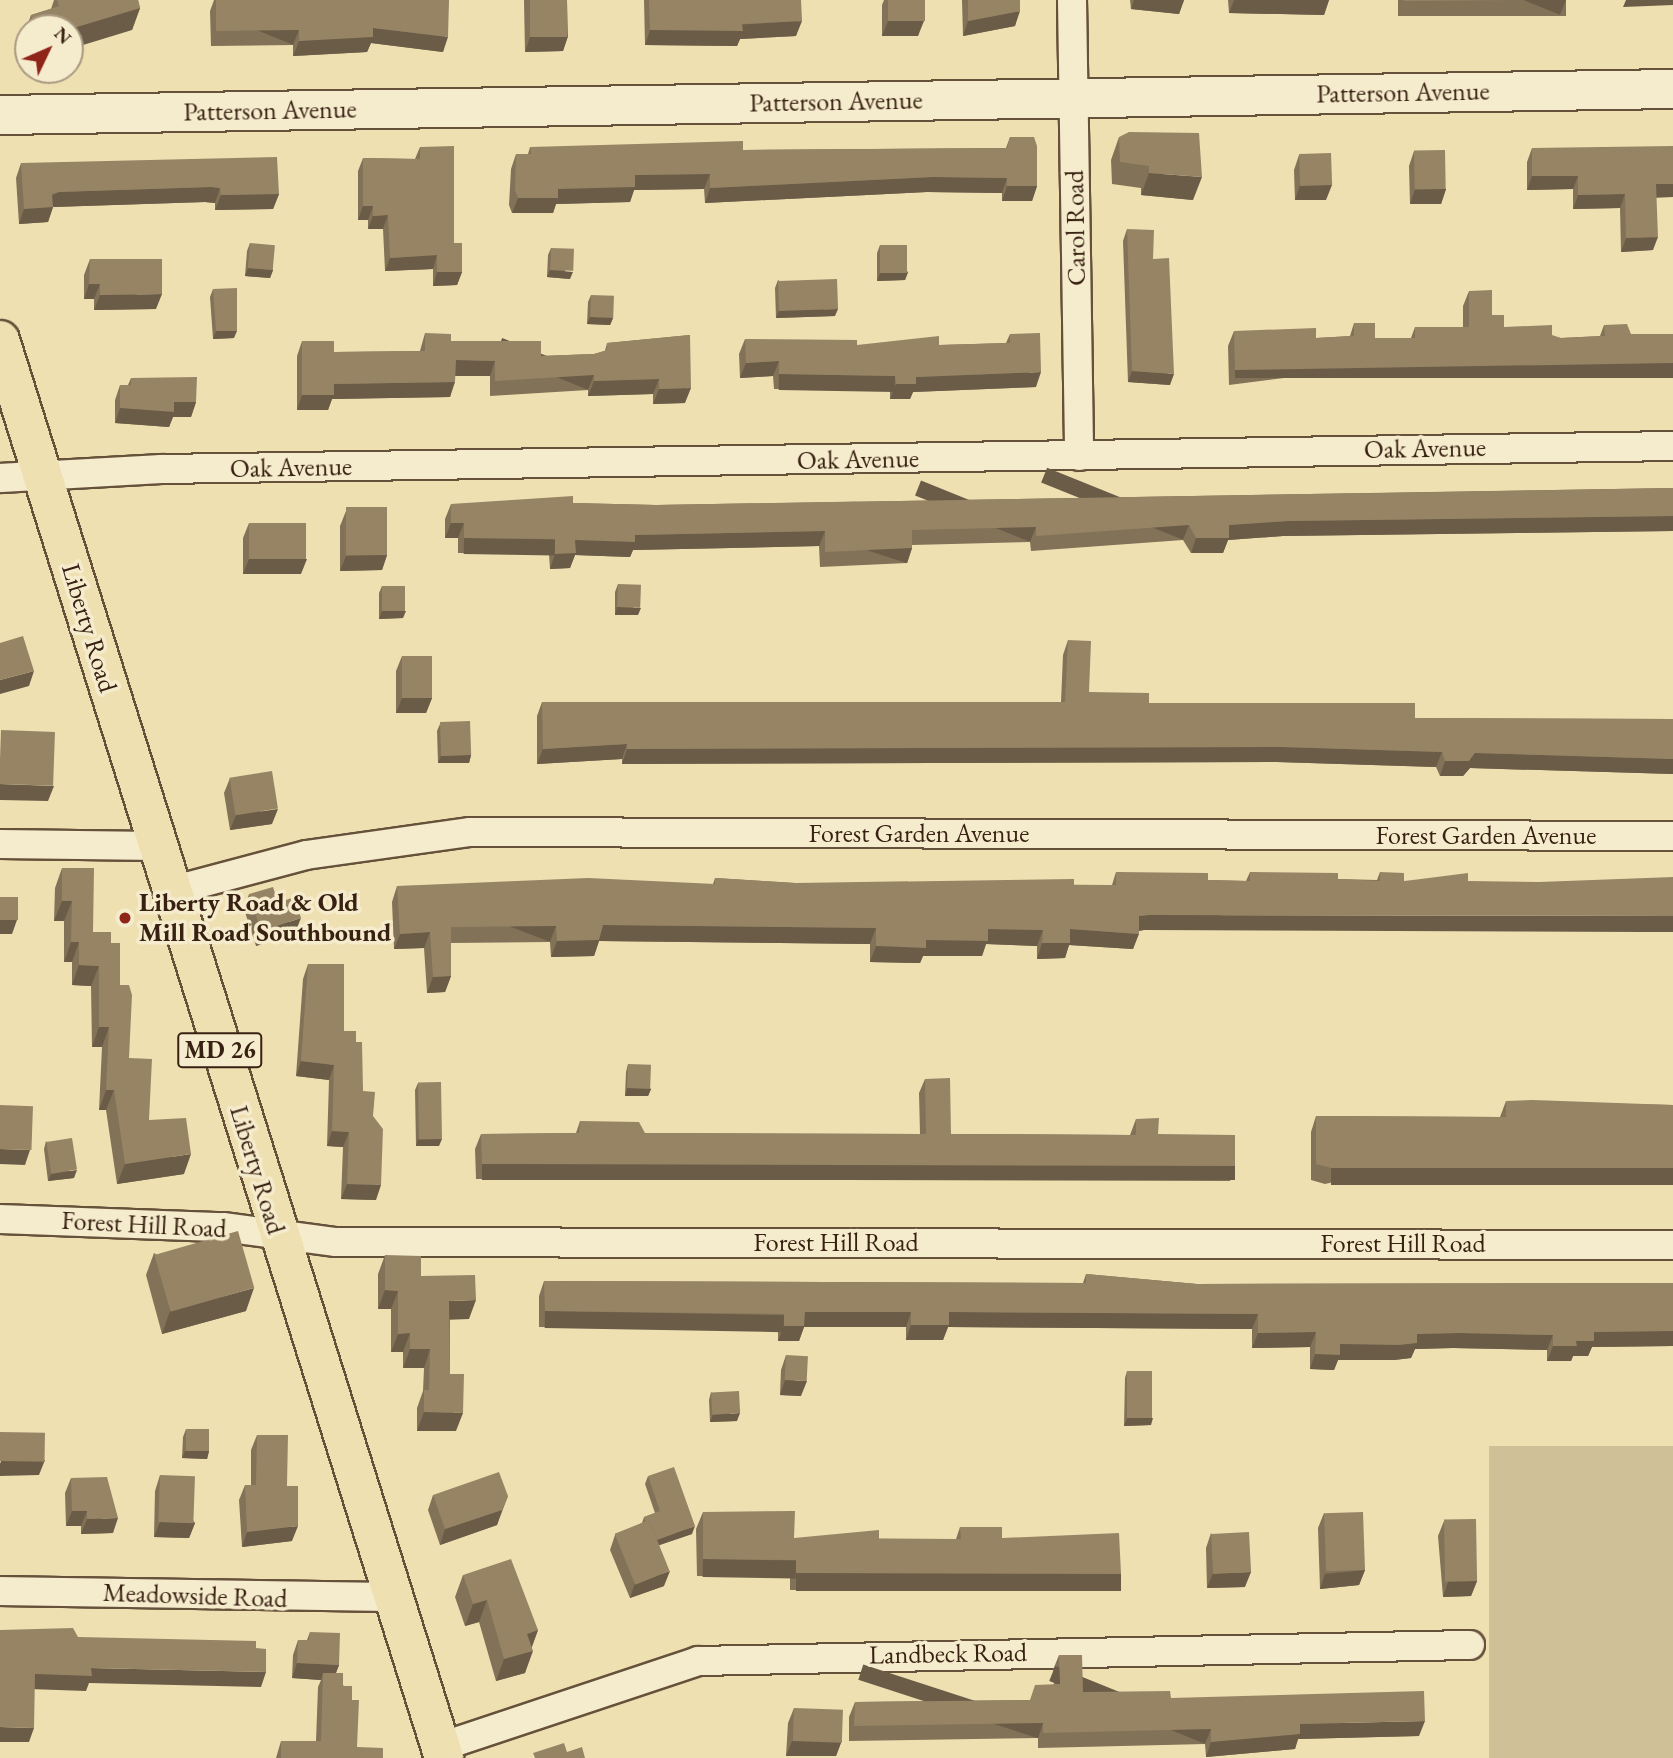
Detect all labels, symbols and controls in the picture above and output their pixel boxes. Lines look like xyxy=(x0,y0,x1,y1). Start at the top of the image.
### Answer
north arrow xyxy=(14,14,84,84)
text: N xyxy=(49,21,77,50)
street label: Patterson Avenue xyxy=(1316,76,1490,110)
street label: Patterson Avenue xyxy=(749,85,923,119)
street label: Patterson Avenue xyxy=(183,94,357,128)
street label: Carol Road xyxy=(1059,170,1093,286)
street label: Oak Avenue xyxy=(1364,432,1486,466)
street label: Oak Avenue xyxy=(797,443,919,477)
street label: Oak Avenue xyxy=(230,451,352,485)
street label: Liberty Road xyxy=(55,560,123,696)
street label: Forest Garden Avenue xyxy=(809,818,1029,850)
street label: Forest Garden Avenue xyxy=(1376,820,1596,852)
place label: Liberty Road & Old Mill Road Southbound xyxy=(139,887,391,948)
marker: Liberty Road & Old Mill Road Southbound xyxy=(117,910,133,926)
road number: MD 26 xyxy=(176,1030,264,1070)
street label: Liberty Road xyxy=(223,1102,291,1238)
street label: Forest Hill Road xyxy=(61,1205,227,1245)
street label: Forest Hill Road xyxy=(753,1227,919,1259)
street label: Forest Hill Road xyxy=(1320,1228,1486,1260)
street label: Meadowside Road xyxy=(102,1577,288,1615)
street label: Landbeck Road xyxy=(869,1637,1027,1671)

